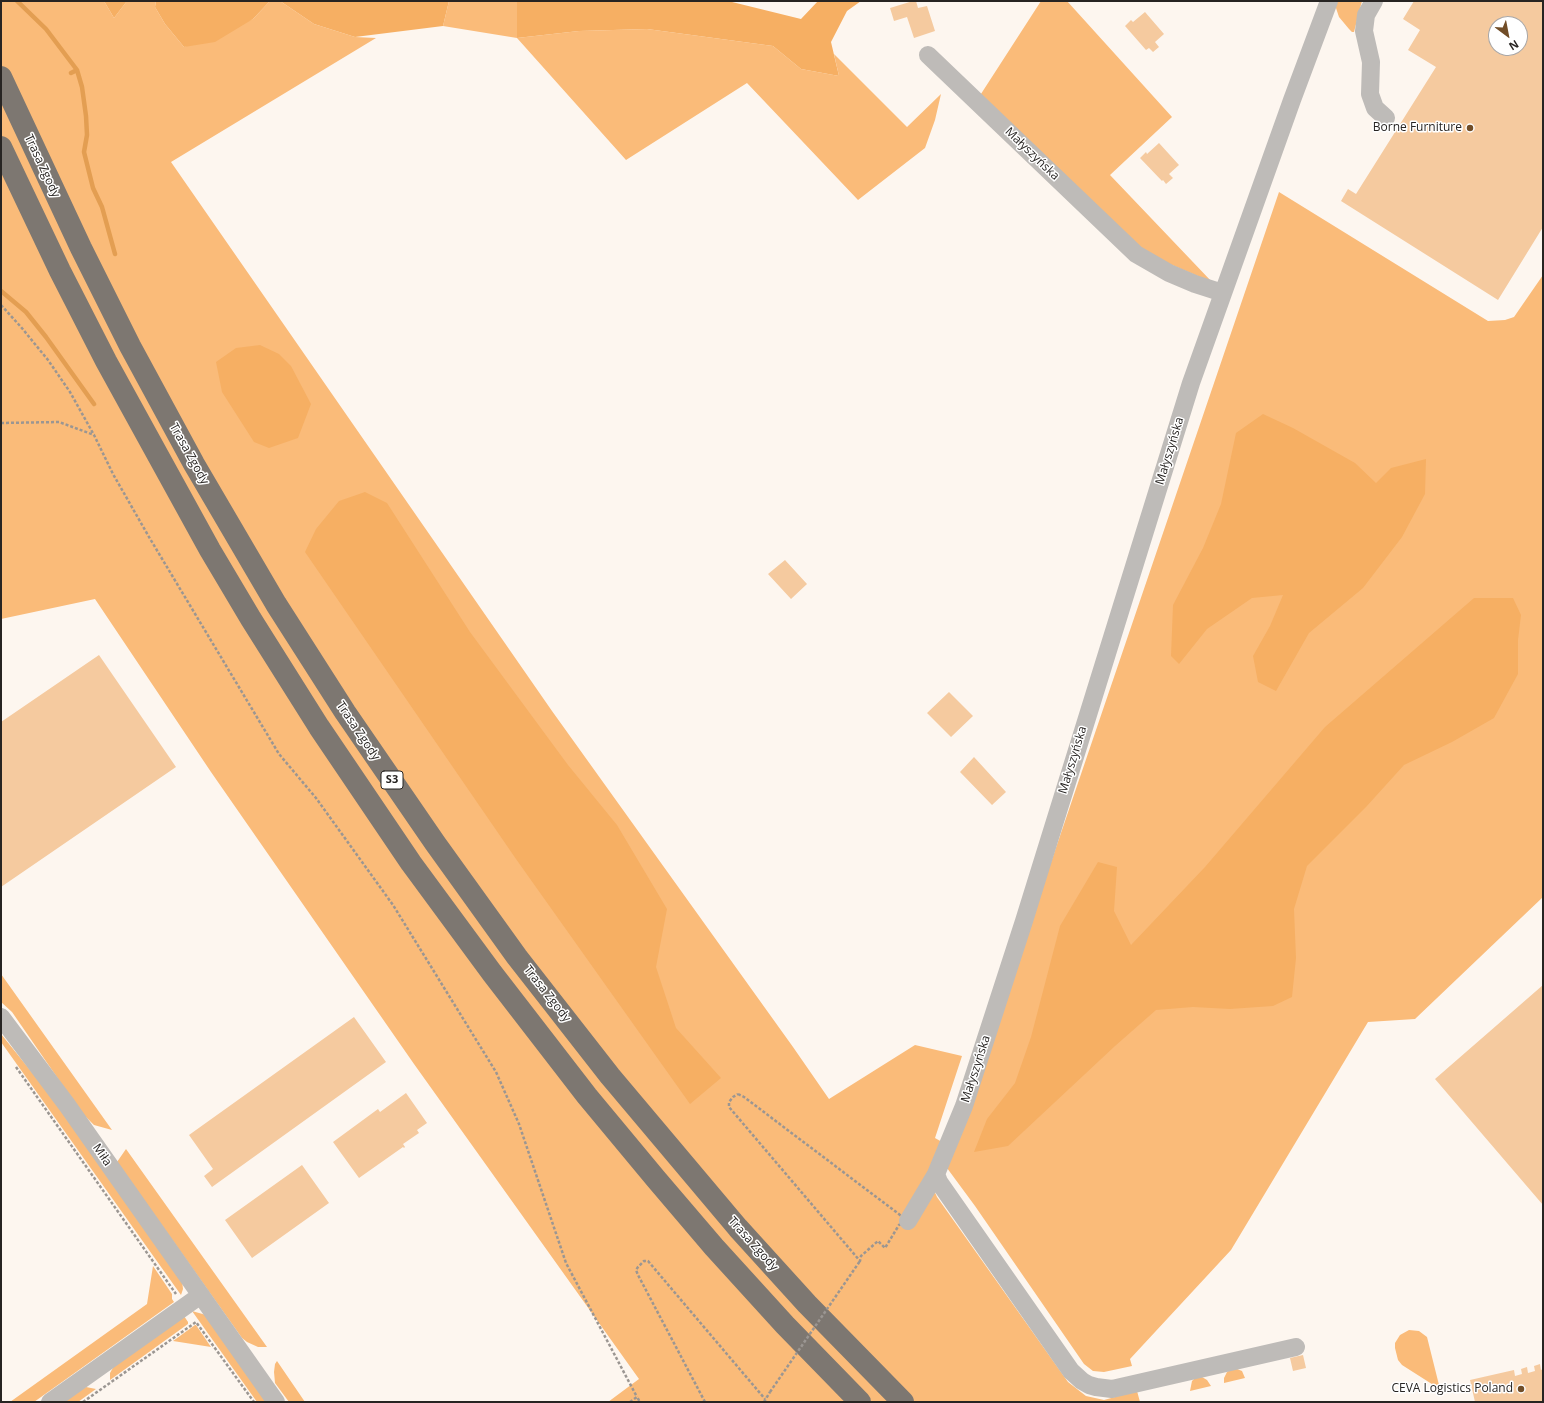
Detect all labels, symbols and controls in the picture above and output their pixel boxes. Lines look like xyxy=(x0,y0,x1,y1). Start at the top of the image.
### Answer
north arrow xyxy=(1488,16,1528,56)
text: N xyxy=(1506,37,1522,54)
place label: Borne Furniture xyxy=(1373,121,1462,135)
marker: Borne Furniture xyxy=(1465,123,1475,133)
street label: Małyszyńska xyxy=(1002,125,1062,183)
street label: Trasa Zgody xyxy=(21,132,63,200)
street label: Małyszyńska xyxy=(1153,415,1187,487)
street label: Trasa Zgody xyxy=(166,421,212,487)
street label: Trasa Zgody xyxy=(333,699,383,763)
street label: Małyszyńska xyxy=(1056,724,1090,796)
road number: S3 xyxy=(381,771,403,789)
street label: Trasa Zgody xyxy=(521,963,573,1025)
street label: Małyszyńska xyxy=(958,1034,994,1104)
street label: Miła xyxy=(89,1141,115,1169)
street label: Trasa Zgody xyxy=(725,1214,781,1274)
place label: CEVA Logistics Poland xyxy=(1391,1382,1513,1396)
marker: CEVA Logistics Poland xyxy=(1516,1384,1526,1394)

